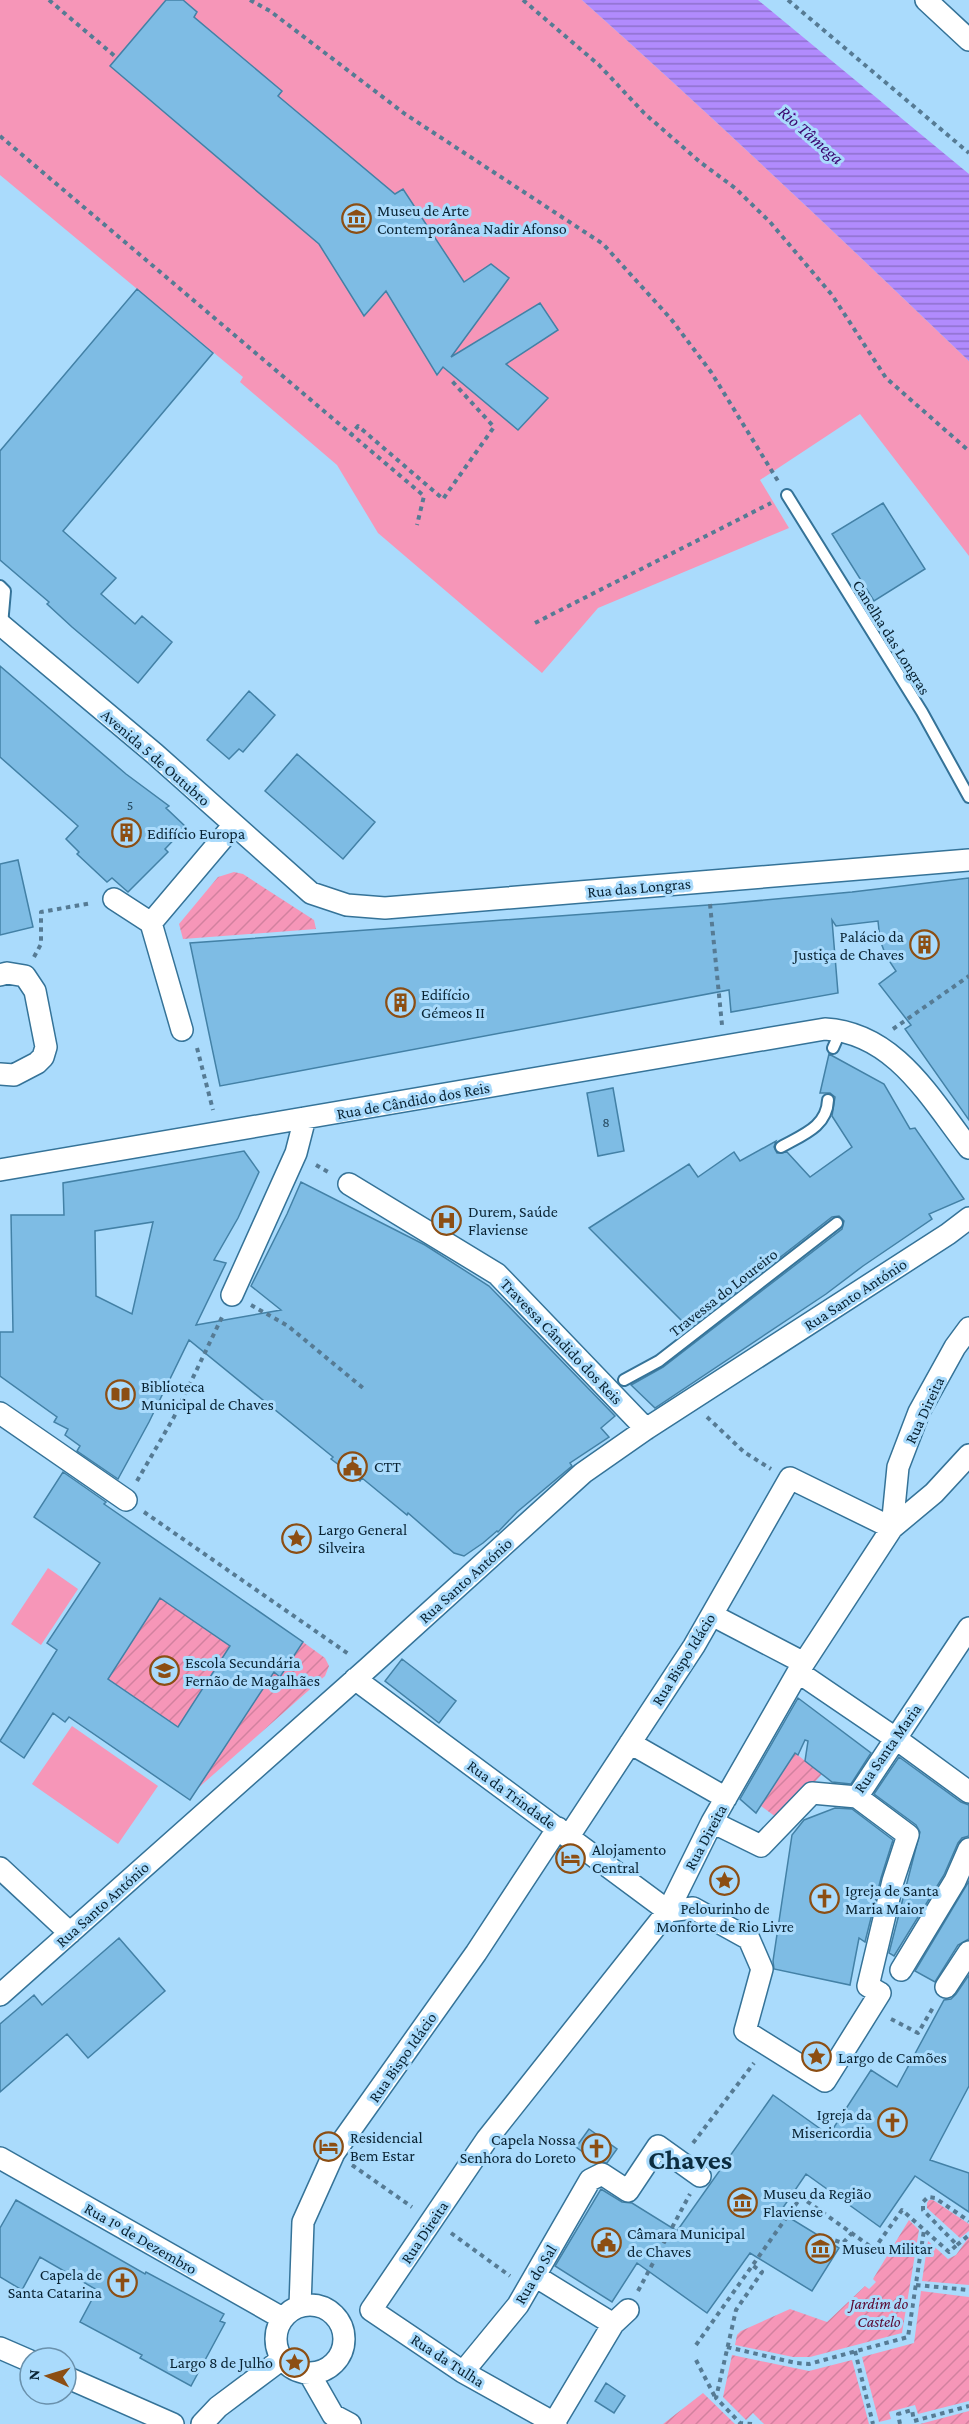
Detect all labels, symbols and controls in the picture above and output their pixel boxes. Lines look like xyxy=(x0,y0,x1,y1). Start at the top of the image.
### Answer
water label: Rio Tâmega xyxy=(774,101,848,169)
place label: Museu de Arte Contemporânea Nadir Afonso xyxy=(377,202,567,238)
museum icon: Museu de Arte Contemporânea Nadir Afonso xyxy=(340,203,372,235)
street label: Canelha das Longras xyxy=(849,577,934,698)
street label: Avenida 5 de Outubro xyxy=(98,704,214,810)
house number: 5 xyxy=(127,797,133,813)
building icon: Edifício Europa xyxy=(110,817,142,849)
place label: Edifício Europa xyxy=(147,825,246,843)
street label: Rua das Longras xyxy=(587,874,692,901)
place label: Palácio da Justiça de Chaves xyxy=(792,928,905,964)
building icon: Palácio da Justiça de Chaves xyxy=(909,929,941,961)
place label: Edifício Gémeos II xyxy=(421,986,485,1021)
building icon: Edifício Gémeos II xyxy=(384,987,416,1019)
street label: Rua de Cândido dos Reis xyxy=(335,1079,491,1122)
house number: 8 xyxy=(602,1114,610,1130)
place label: Durem, Saúde Flaviense xyxy=(468,1203,558,1238)
hospital icon: Durem, Saúde Flaviense xyxy=(431,1204,463,1236)
street label: Travessa do Loureiro xyxy=(666,1245,781,1340)
street label: Rua Santo António xyxy=(801,1255,910,1334)
street label: Travessa Cândido dos Reis xyxy=(497,1275,626,1408)
street label: Rua Direita xyxy=(902,1374,948,1446)
place label: Biblioteca Municipal de Chaves xyxy=(141,1378,274,1414)
library icon: Biblioteca Municipal de Chaves xyxy=(104,1379,136,1411)
public building icon: CTT xyxy=(337,1450,369,1482)
place label: CTT xyxy=(374,1458,401,1475)
place label: Largo General Silveira xyxy=(318,1521,407,1556)
place icon: Largo General Silveira xyxy=(281,1522,313,1554)
street label: Rua Santo António xyxy=(416,1534,515,1626)
street label: Rua Bispo Idácio xyxy=(648,1610,719,1709)
place label: Escola Secundária Fernão de Magalhães xyxy=(185,1654,320,1690)
school or university icon: Escola Secundária Fernão de Magalhães xyxy=(148,1655,180,1687)
street label: Rua Santa Maria xyxy=(850,1700,925,1796)
street label: Rua da Trindade xyxy=(464,1757,559,1832)
street label: Rua Direita xyxy=(681,1801,730,1873)
place label: Alojamento Central xyxy=(592,1841,666,1876)
hotel icon: Alojamento Central xyxy=(555,1842,587,1874)
street label: Rua Santo António xyxy=(53,1858,152,1950)
place icon: Pelourinho de Monforte de Rio Livre xyxy=(709,1864,741,1896)
place label: Igreja de Santa Maria Maior xyxy=(845,1882,939,1917)
church icon: Igreja de Santa Maria Maior xyxy=(808,1883,840,1915)
place label: Pelourinho de Monforte de Rio Livre xyxy=(656,1900,794,1935)
street label: Rua Bispo Idácio xyxy=(365,2009,440,2106)
place icon: Largo de Camões xyxy=(801,2041,833,2073)
place label: Largo de Camões xyxy=(838,2049,947,2067)
place label: Igreja da Misericordia xyxy=(791,2106,873,2141)
church icon: Igreja da Misericordia xyxy=(877,2107,909,2139)
place label: Residencial Bem Estar xyxy=(350,2129,423,2164)
hotel icon: Residencial Bem Estar xyxy=(313,2130,345,2162)
place label: Capela Nossa Senhora do Loreto xyxy=(460,2131,577,2166)
church icon: Capela Nossa Senhora do Loreto xyxy=(581,2132,613,2164)
district label: Chaves xyxy=(648,2144,732,2175)
place label: Museu da Região Flaviense xyxy=(763,2185,871,2220)
museum icon: Museu da Região Flaviense xyxy=(726,2186,758,2218)
street label: Rua Direita xyxy=(397,2197,452,2267)
street label: Rua 1º de Dezembro xyxy=(82,2199,200,2278)
place label: Câmara Municipal de Chaves xyxy=(627,2225,745,2260)
public building icon: Câmara Municipal de Chaves xyxy=(590,2226,622,2258)
museum icon: Museu Militar xyxy=(805,2232,837,2264)
place label: Museu Militar xyxy=(842,2240,933,2257)
street label: Rua do Sal xyxy=(511,2242,560,2307)
place label: Capela de Santa Catarina xyxy=(8,2266,103,2301)
church icon: Capela de Santa Catarina xyxy=(107,2267,139,2299)
park label: Jardim do Castelo xyxy=(847,2295,908,2330)
street label: Rua da Tulha xyxy=(408,2330,488,2391)
north arrow xyxy=(18,2346,78,2406)
place icon: Largo 8 de Julho xyxy=(278,2346,310,2378)
place label: Largo 8 de Julho xyxy=(170,2354,273,2372)
text: N xyxy=(25,2369,42,2381)

